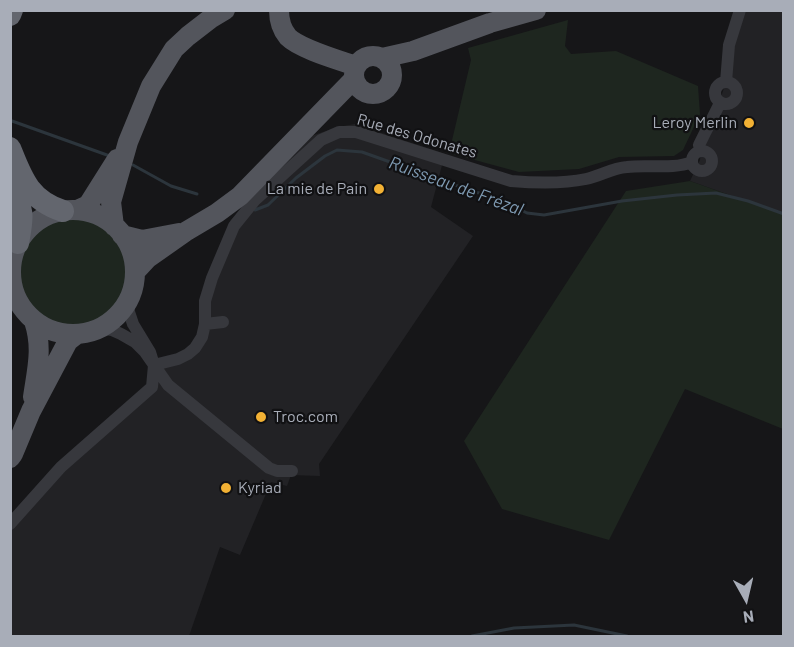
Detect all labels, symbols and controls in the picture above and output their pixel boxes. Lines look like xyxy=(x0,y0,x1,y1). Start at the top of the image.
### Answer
street label: Rue des Odonates xyxy=(355,110,479,162)
place label: Leroy Merlin xyxy=(652,113,737,133)
marker: Leroy Merlin xyxy=(742,116,756,130)
water label: Ruisseau de Frézal xyxy=(386,152,526,220)
place label: La mie de Pain xyxy=(267,179,367,199)
marker: La mie de Pain xyxy=(372,182,386,196)
place label: Troc.com xyxy=(273,407,338,427)
marker: Troc.com xyxy=(254,410,268,424)
place label: Kyriad xyxy=(238,478,282,498)
marker: Kyriad xyxy=(219,481,233,495)
north arrow xyxy=(716,569,776,629)
text: N xyxy=(742,607,755,627)

